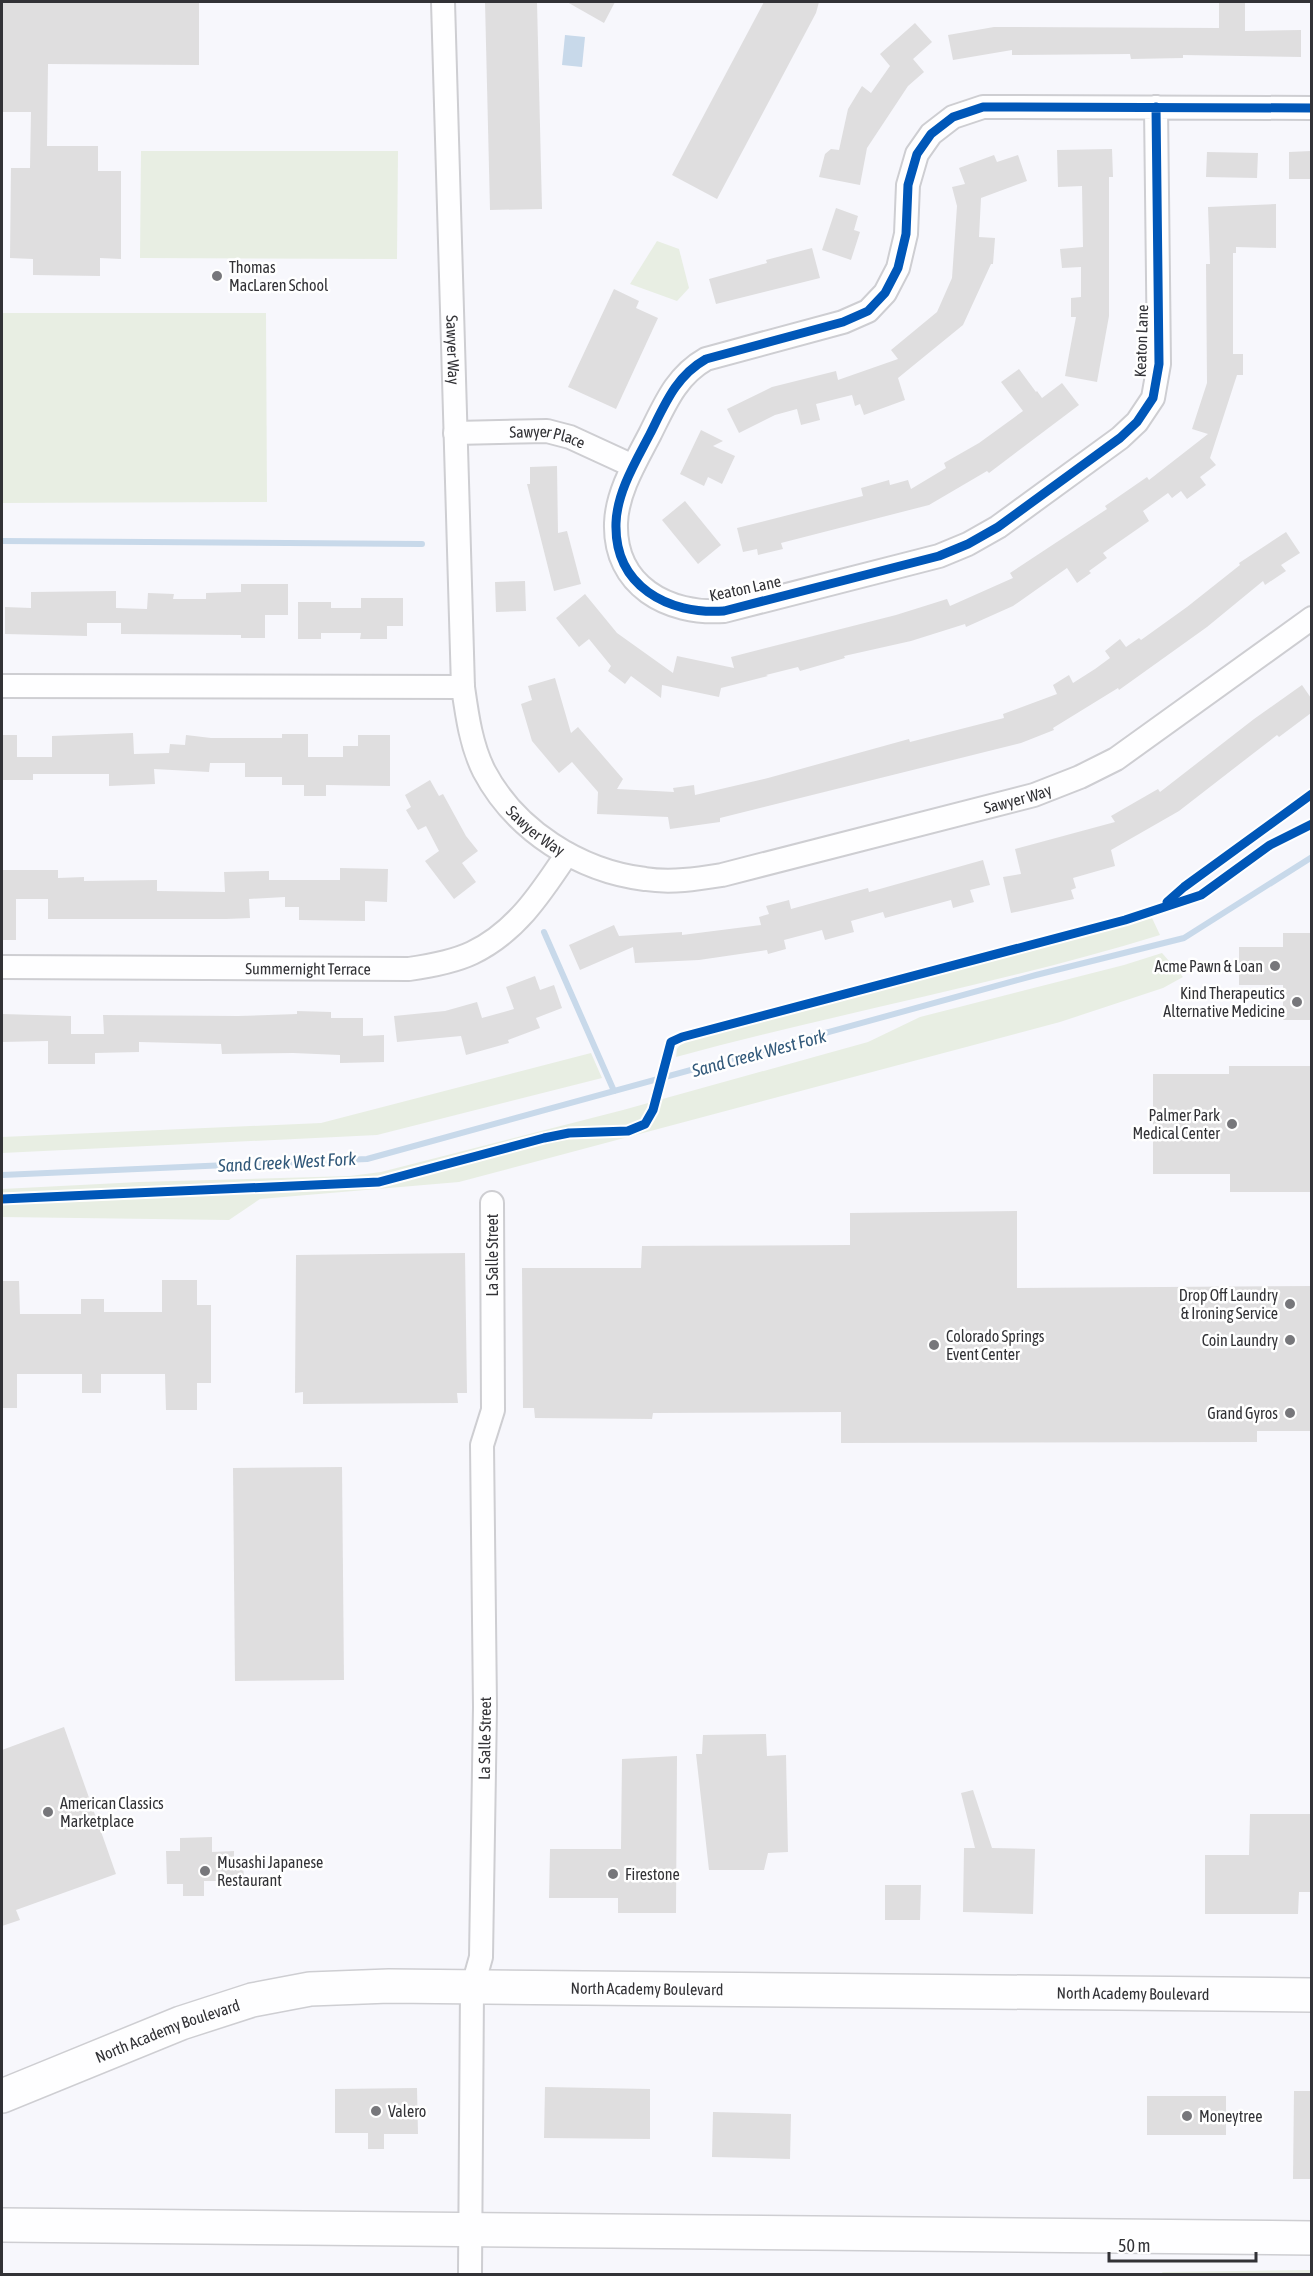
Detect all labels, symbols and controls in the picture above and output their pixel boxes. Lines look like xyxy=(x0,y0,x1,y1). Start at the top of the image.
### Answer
place label: Thomas MacLaren School xyxy=(229,258,329,294)
marker: Thomas MacLaren School xyxy=(210,269,224,283)
street label: Keaton Lane xyxy=(1131,304,1151,378)
street label: Sawyer Way xyxy=(443,315,463,385)
street label: Sawyer Place xyxy=(509,422,588,452)
street label: Keaton Lane xyxy=(708,572,782,604)
street label: Sawyer Way xyxy=(982,780,1055,817)
street label: Sawyer Way xyxy=(503,802,568,860)
place label: Acme Pawn & Loan xyxy=(1154,957,1263,975)
street label: Summernight Terrace xyxy=(245,959,371,979)
marker: Acme Pawn & Loan xyxy=(1268,959,1282,973)
place label: Kind Therapeutics Alternative Medicine xyxy=(1163,984,1285,1020)
marker: Kind Therapeutics Alternative Medicine xyxy=(1290,995,1304,1009)
water label: Sand Creek West Fork xyxy=(689,1025,829,1081)
place label: Palmer Park Medical Center xyxy=(1132,1106,1220,1142)
marker: Palmer Park Medical Center xyxy=(1225,1117,1239,1131)
water label: Sand Creek West Fork xyxy=(216,1148,358,1176)
street label: La Salle Street xyxy=(483,1213,501,1296)
place label: Drop Off Laundry & Ironing Service xyxy=(1179,1286,1278,1323)
marker: Drop Off Laundry & Ironing Service xyxy=(1283,1297,1297,1311)
place label: Colorado Springs Event Center xyxy=(946,1327,1045,1363)
place label: Coin Laundry xyxy=(1202,1331,1278,1350)
marker: Coin Laundry xyxy=(1283,1333,1297,1347)
marker: Colorado Springs Event Center xyxy=(927,1338,941,1352)
place label: Grand Gyros xyxy=(1207,1404,1278,1423)
marker: Grand Gyros xyxy=(1283,1406,1297,1420)
street label: La Salle Street xyxy=(475,1696,494,1780)
place label: American Classics Marketplace xyxy=(60,1794,164,1831)
marker: American Classics Marketplace xyxy=(41,1805,55,1819)
place label: Musashi Japanese Restaurant xyxy=(217,1853,323,1889)
marker: Musashi Japanese Restaurant xyxy=(198,1864,212,1878)
place label: Firestone xyxy=(625,1865,680,1883)
marker: Firestone xyxy=(606,1867,620,1881)
street label: North Academy Boulevard xyxy=(570,1979,723,1999)
street label: North Academy Boulevard xyxy=(1056,1984,1209,2003)
street label: North Academy Boulevard xyxy=(93,1996,242,2066)
place label: Valero xyxy=(388,2102,426,2120)
marker: Valero xyxy=(369,2104,383,2118)
place label: Moneytree xyxy=(1199,2107,1262,2126)
marker: Moneytree xyxy=(1180,2109,1194,2123)
scale bar xyxy=(1109,2225,1256,2263)
text: 50 m xyxy=(1118,2235,1150,2256)

